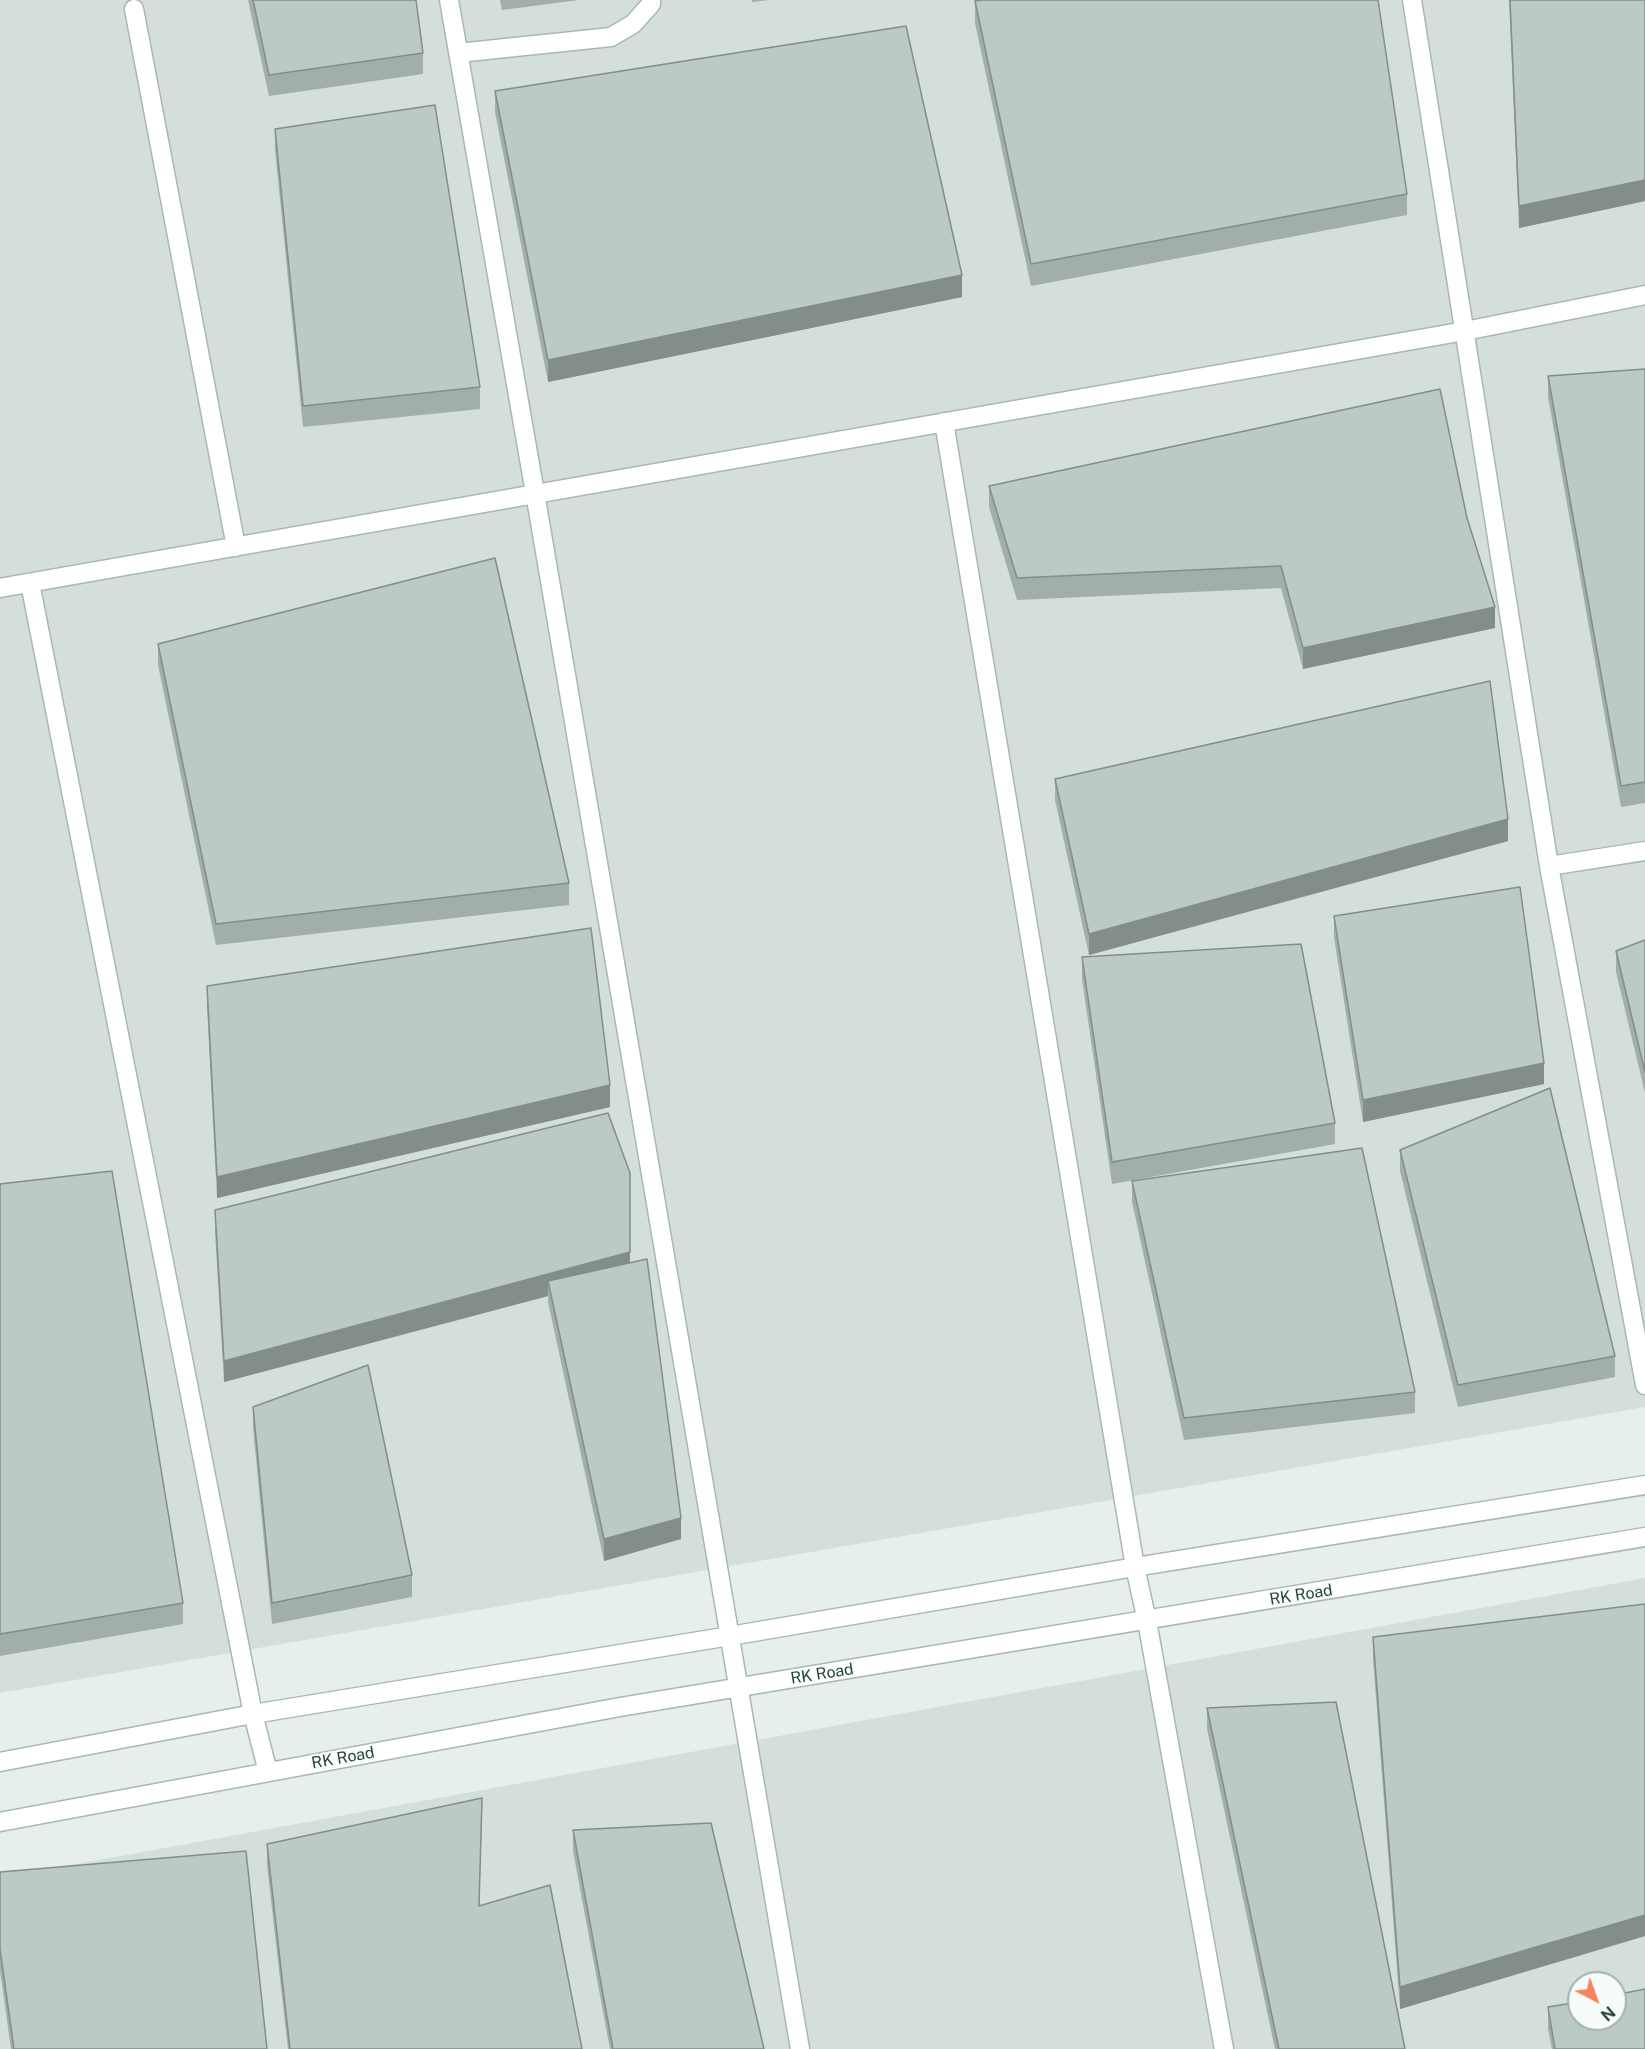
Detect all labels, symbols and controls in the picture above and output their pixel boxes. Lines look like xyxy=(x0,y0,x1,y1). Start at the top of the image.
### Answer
street label: RK Road xyxy=(1268,1581,1334,1609)
street label: RK Road xyxy=(789,1660,855,1688)
street label: RK Road xyxy=(310,1743,376,1773)
north arrow xyxy=(1567,1971,1627,2031)
text: N xyxy=(1597,2002,1619,2025)

